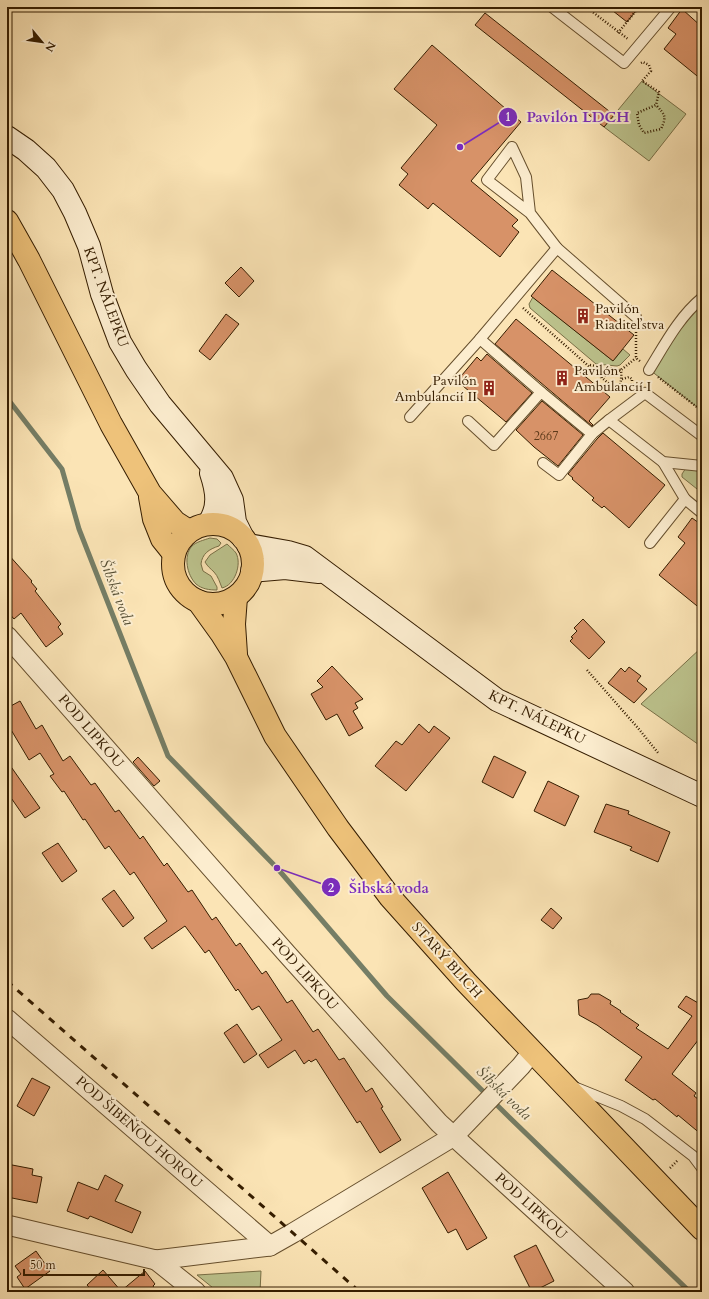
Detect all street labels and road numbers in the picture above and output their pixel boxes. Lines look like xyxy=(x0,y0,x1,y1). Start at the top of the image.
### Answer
street label: KPT. NÁLEPKU xyxy=(79,244,133,350)
street label: KPT. NÁLEPKU xyxy=(485,685,589,749)
street label: POD LIPKOU xyxy=(54,690,128,772)
street label: STARÝ BLICH xyxy=(408,918,487,1002)
street label: POD LIPKOU xyxy=(267,934,343,1015)
street label: POD ŠIBEŇOU HOROU xyxy=(72,1072,207,1193)
street label: POD LIPKOU xyxy=(491,1168,572,1244)

